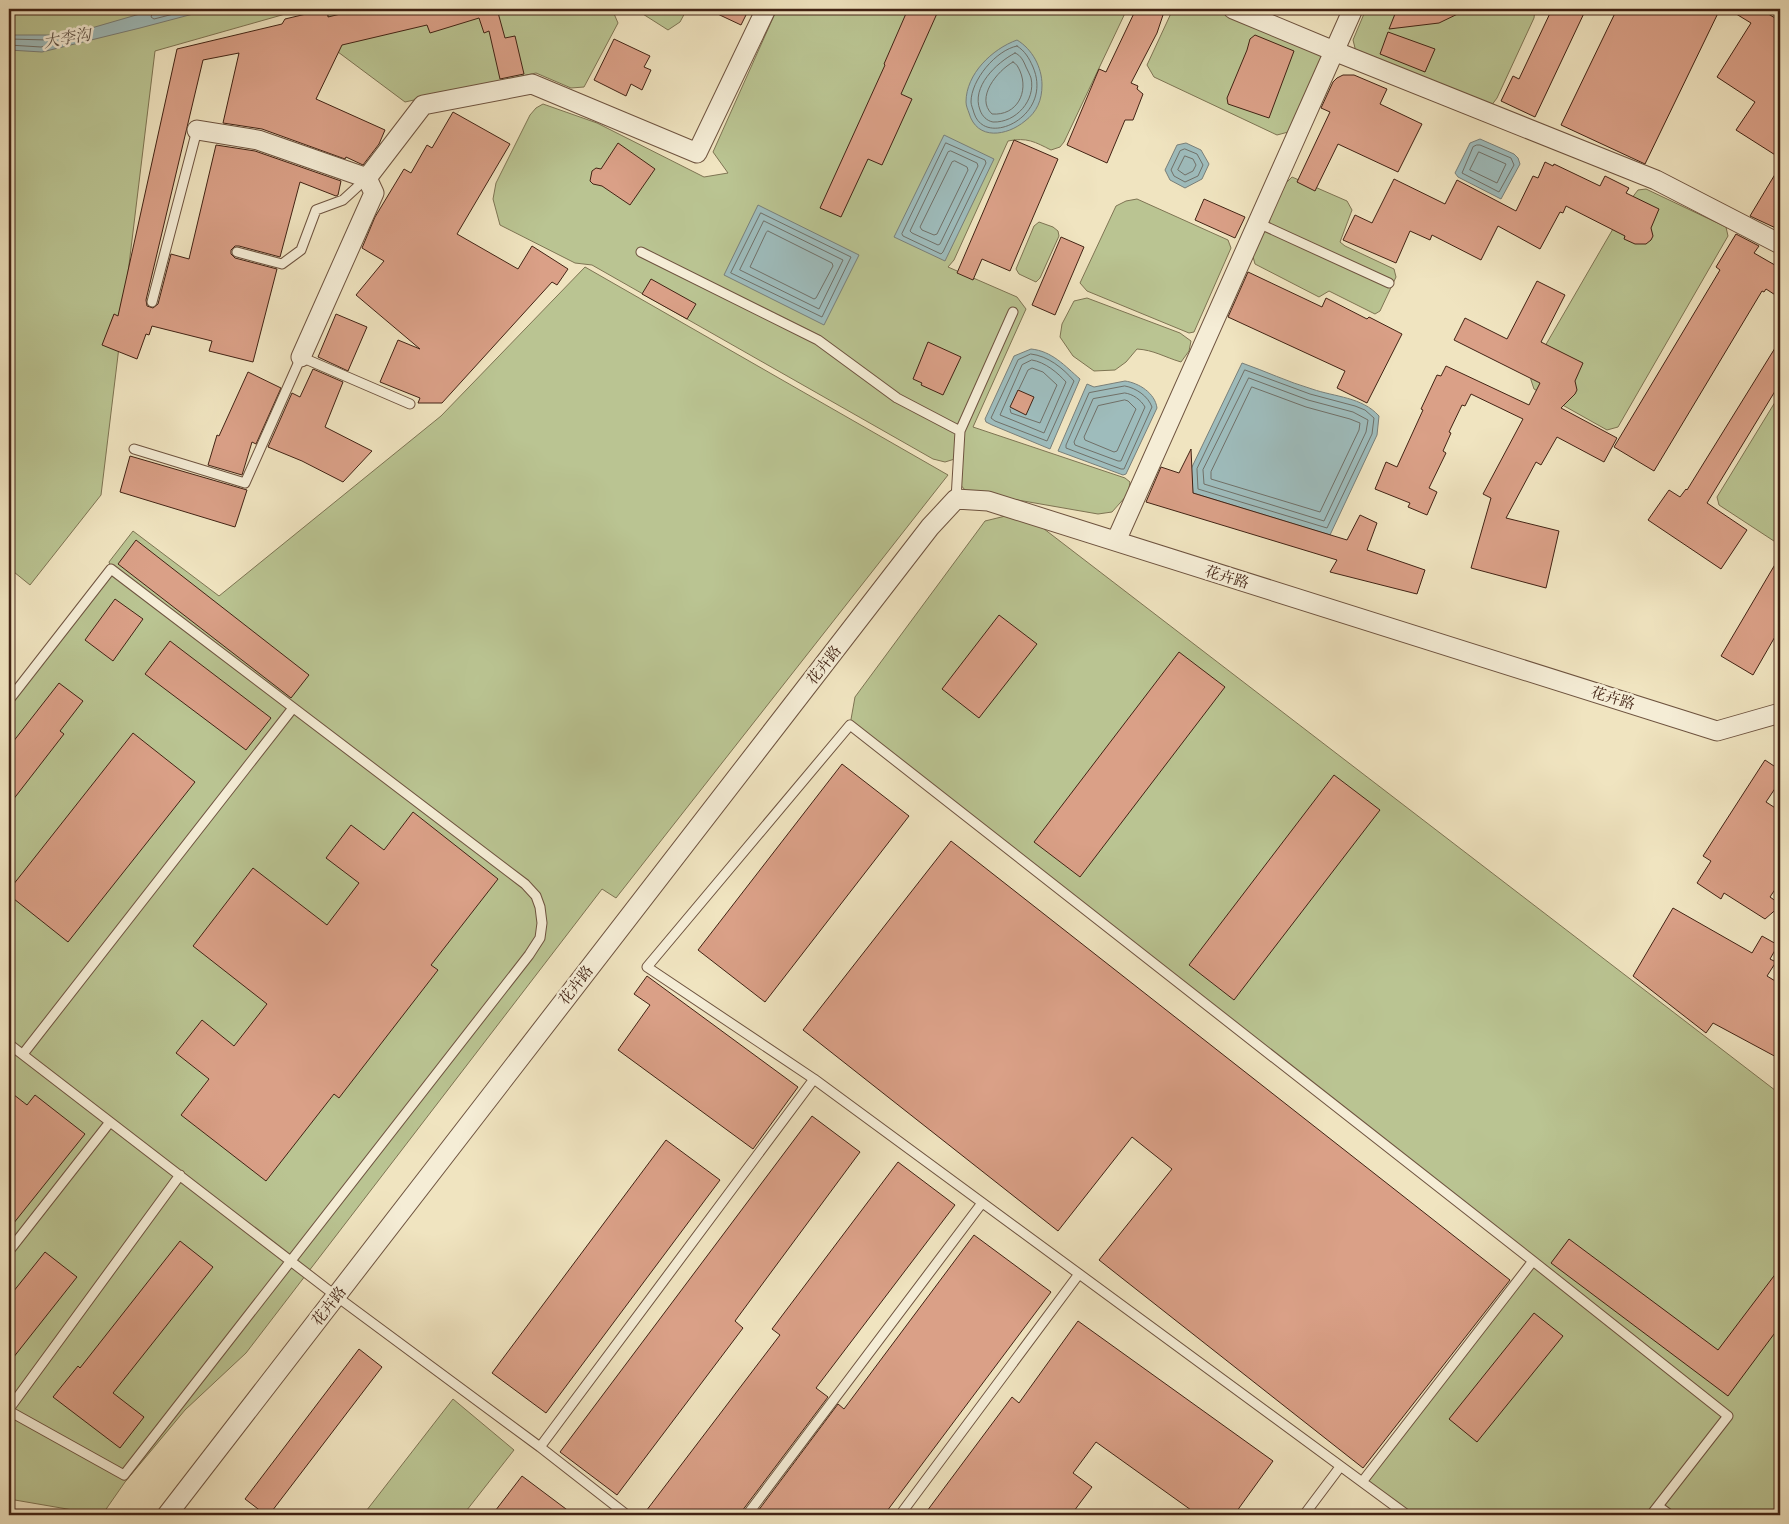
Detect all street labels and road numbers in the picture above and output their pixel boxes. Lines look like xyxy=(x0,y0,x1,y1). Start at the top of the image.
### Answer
street label: 花卉路 xyxy=(1203,562,1251,592)
street label: 花卉路 xyxy=(803,642,845,688)
street label: 花卉路 xyxy=(1589,683,1637,713)
street label: 花卉路 xyxy=(555,962,597,1008)
street label: 花卉路 xyxy=(308,1283,350,1329)

